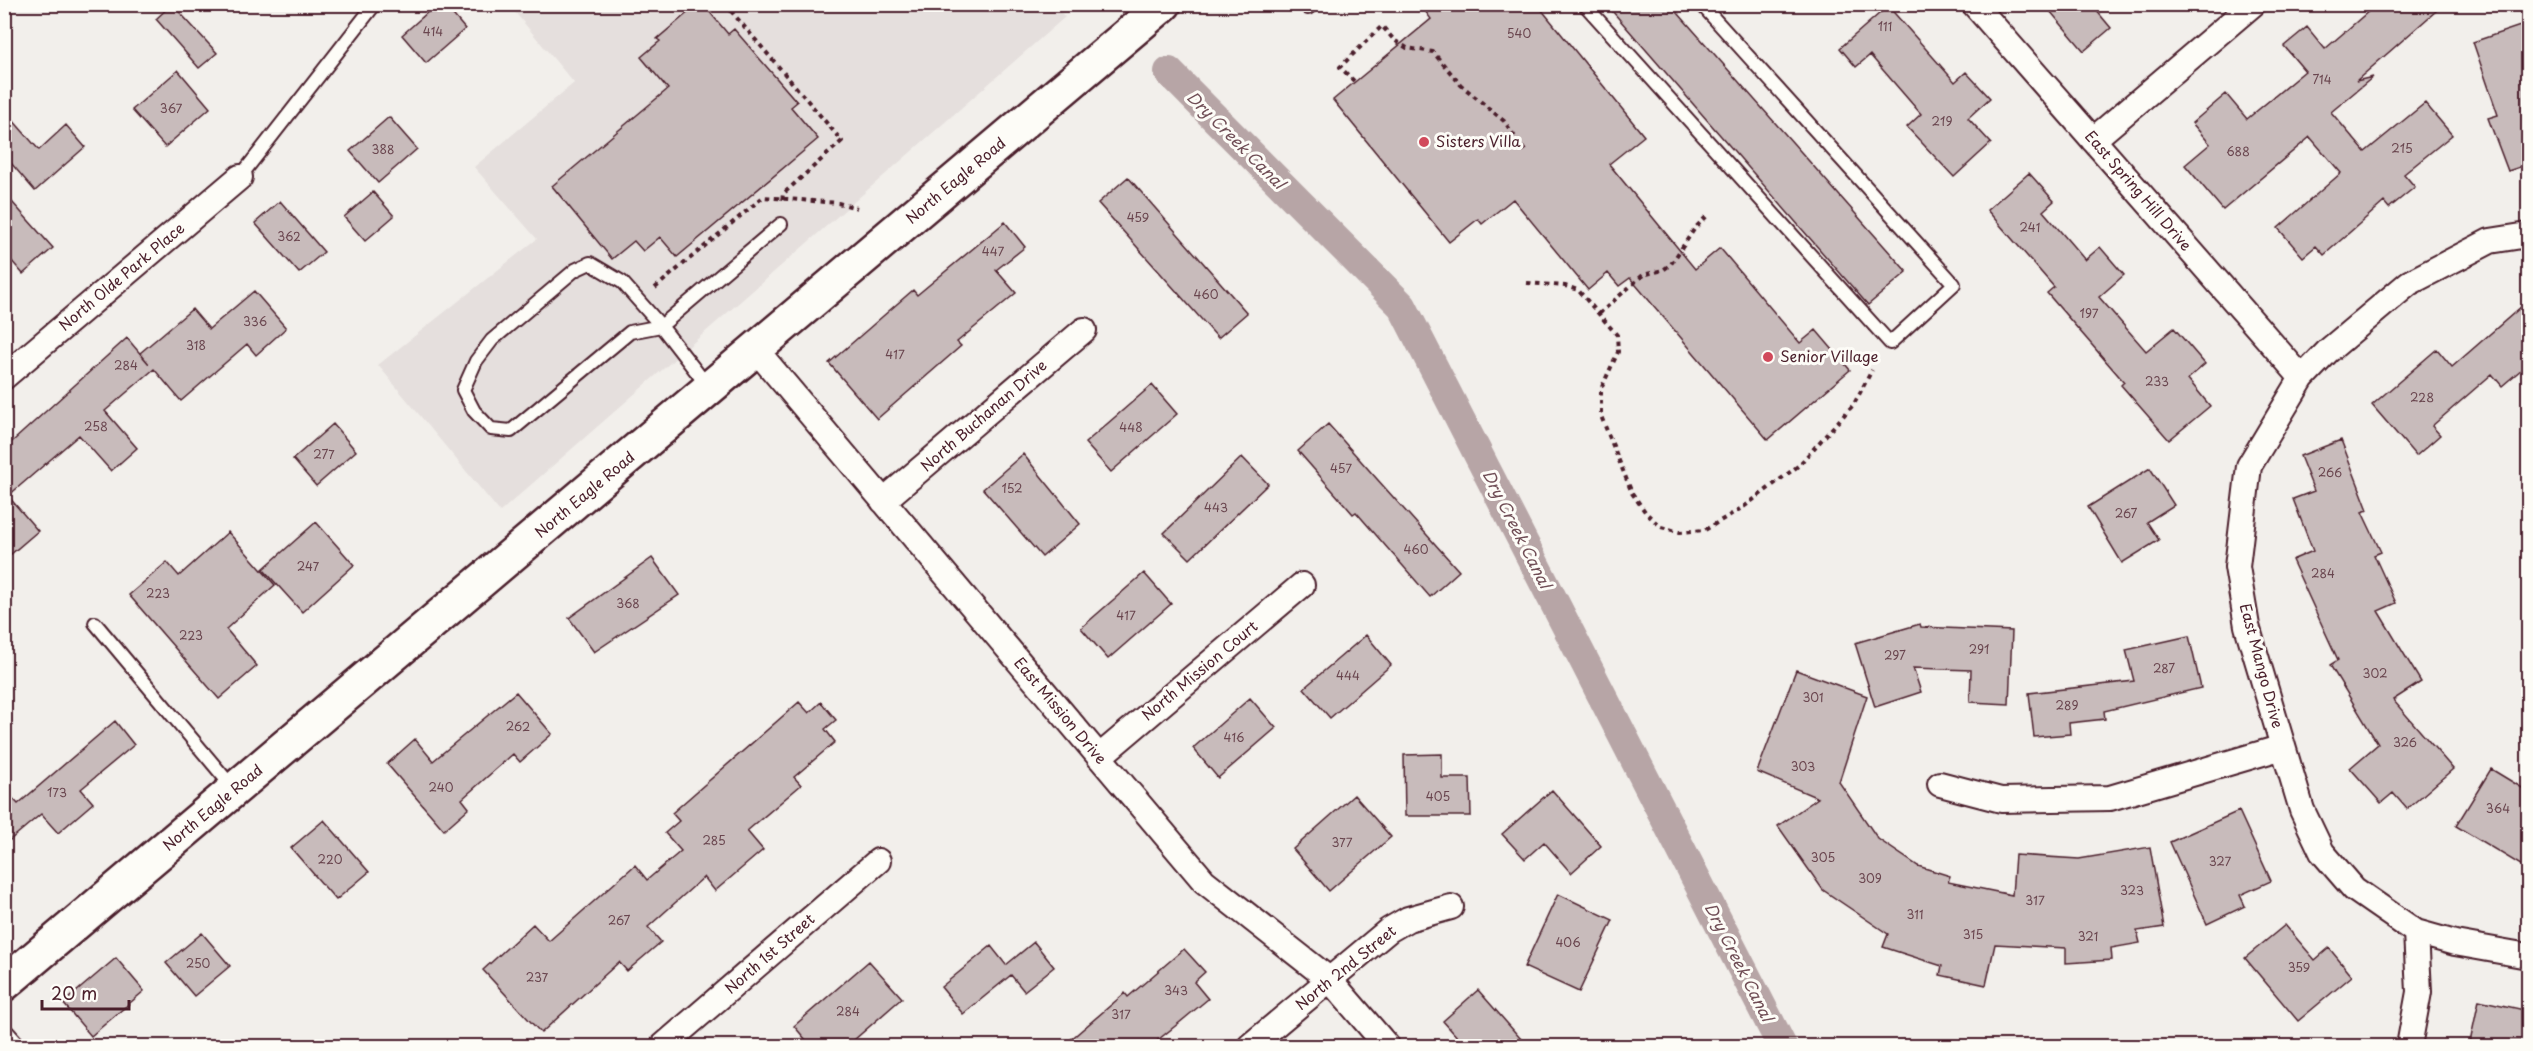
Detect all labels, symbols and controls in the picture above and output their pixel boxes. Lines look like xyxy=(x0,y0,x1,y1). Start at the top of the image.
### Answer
house number: 111 xyxy=(1878,17,1892,35)
house number: 414 xyxy=(423,22,443,40)
house number: 540 xyxy=(1507,24,1531,42)
house number: 714 xyxy=(2312,70,2332,88)
water label: Dry Creek Canal xyxy=(1182,85,1293,196)
house number: 367 xyxy=(160,99,183,117)
house number: 219 xyxy=(1932,112,1952,130)
street label: East Spring Hill Drive xyxy=(2080,125,2198,255)
place label: Sisters Villa xyxy=(1436,129,1521,152)
street label: North Eagle Road xyxy=(900,131,1010,229)
marker: Sisters Villa xyxy=(1417,135,1431,149)
house number: 215 xyxy=(2391,139,2413,157)
house number: 388 xyxy=(372,140,394,158)
house number: 688 xyxy=(2226,142,2250,160)
house number: 459 xyxy=(1127,208,1149,226)
street label: North Olde Park Place xyxy=(53,216,189,336)
house number: 241 xyxy=(2020,218,2040,236)
house number: 362 xyxy=(277,227,301,245)
house number: 447 xyxy=(982,242,1004,260)
house number: 460 xyxy=(1193,285,1219,303)
house number: 197 xyxy=(2080,304,2099,322)
house number: 336 xyxy=(243,312,267,330)
house number: 318 xyxy=(186,336,206,354)
place label: Senior Village xyxy=(1780,344,1879,367)
house number: 417 xyxy=(885,345,905,363)
marker: Senior Village xyxy=(1761,350,1775,364)
street label: North Buchanan Drive xyxy=(915,353,1051,476)
house number: 284 xyxy=(114,356,138,374)
house number: 233 xyxy=(2145,372,2169,390)
house number: 228 xyxy=(2410,388,2434,406)
house number: 258 xyxy=(84,417,108,435)
house number: 448 xyxy=(1119,418,1143,436)
house number: 277 xyxy=(313,445,335,463)
street label: North Eagle Road xyxy=(529,445,639,543)
house number: 457 xyxy=(1330,459,1352,477)
house number: 266 xyxy=(2318,463,2342,481)
water label: Dry Creek Canal xyxy=(1478,465,1559,594)
house number: 152 xyxy=(1001,479,1023,497)
house number: 443 xyxy=(1204,498,1228,516)
house number: 267 xyxy=(2115,504,2138,522)
house number: 460 xyxy=(1403,540,1429,558)
house number: 247 xyxy=(297,557,320,575)
house number: 284 xyxy=(2311,564,2335,582)
house number: 223 xyxy=(146,584,170,602)
house number: 368 xyxy=(616,594,640,612)
street label: East Mango Drive xyxy=(2235,601,2290,731)
house number: 417 xyxy=(1116,606,1136,624)
street label: North Mission Court xyxy=(1136,614,1262,725)
house number: 223 xyxy=(179,626,203,644)
house number: 291 xyxy=(1969,640,1989,658)
house number: 297 xyxy=(1884,646,1906,664)
street label: East Mission Drive xyxy=(1009,652,1113,769)
house number: 287 xyxy=(2153,659,2175,677)
house number: 302 xyxy=(2363,664,2387,682)
house number: 444 xyxy=(1336,666,1360,684)
house number: 301 xyxy=(1802,688,1824,706)
house number: 289 xyxy=(2056,696,2078,714)
house number: 262 xyxy=(506,717,530,735)
house number: 416 xyxy=(1223,728,1245,746)
house number: 326 xyxy=(2393,733,2417,751)
house number: 303 xyxy=(1791,757,1815,775)
street label: North Eagle Road xyxy=(157,758,267,856)
house number: 240 xyxy=(429,778,454,796)
house number: 173 xyxy=(47,783,67,801)
house number: 405 xyxy=(1426,787,1450,805)
house number: 364 xyxy=(2486,799,2510,817)
house number: 285 xyxy=(702,831,726,849)
house number: 377 xyxy=(1332,833,1353,851)
house number: 305 xyxy=(1811,848,1835,866)
house number: 220 xyxy=(318,850,343,868)
house number: 327 xyxy=(2209,852,2232,870)
house number: 309 xyxy=(1858,869,1882,887)
house number: 323 xyxy=(2120,881,2144,899)
house number: 317 xyxy=(2025,891,2045,909)
water label: Dry Creek Canal xyxy=(1700,898,1781,1027)
house number: 311 xyxy=(1906,905,1924,923)
street label: North 1st Street xyxy=(719,907,819,999)
house number: 267 xyxy=(608,911,631,929)
street label: North 2nd Street xyxy=(1290,919,1401,1015)
house number: 315 xyxy=(1963,925,1983,943)
house number: 321 xyxy=(2078,927,2098,945)
house number: 406 xyxy=(1555,933,1581,951)
house number: 250 xyxy=(186,954,211,972)
house number: 359 xyxy=(2288,958,2310,976)
house number: 237 xyxy=(526,968,549,986)
scale bar xyxy=(42,973,129,1011)
text: 20 m xyxy=(51,979,97,1006)
house number: 343 xyxy=(1164,981,1188,999)
house number: 284 xyxy=(836,1002,860,1020)
house number: 317 xyxy=(1111,1005,1131,1023)

